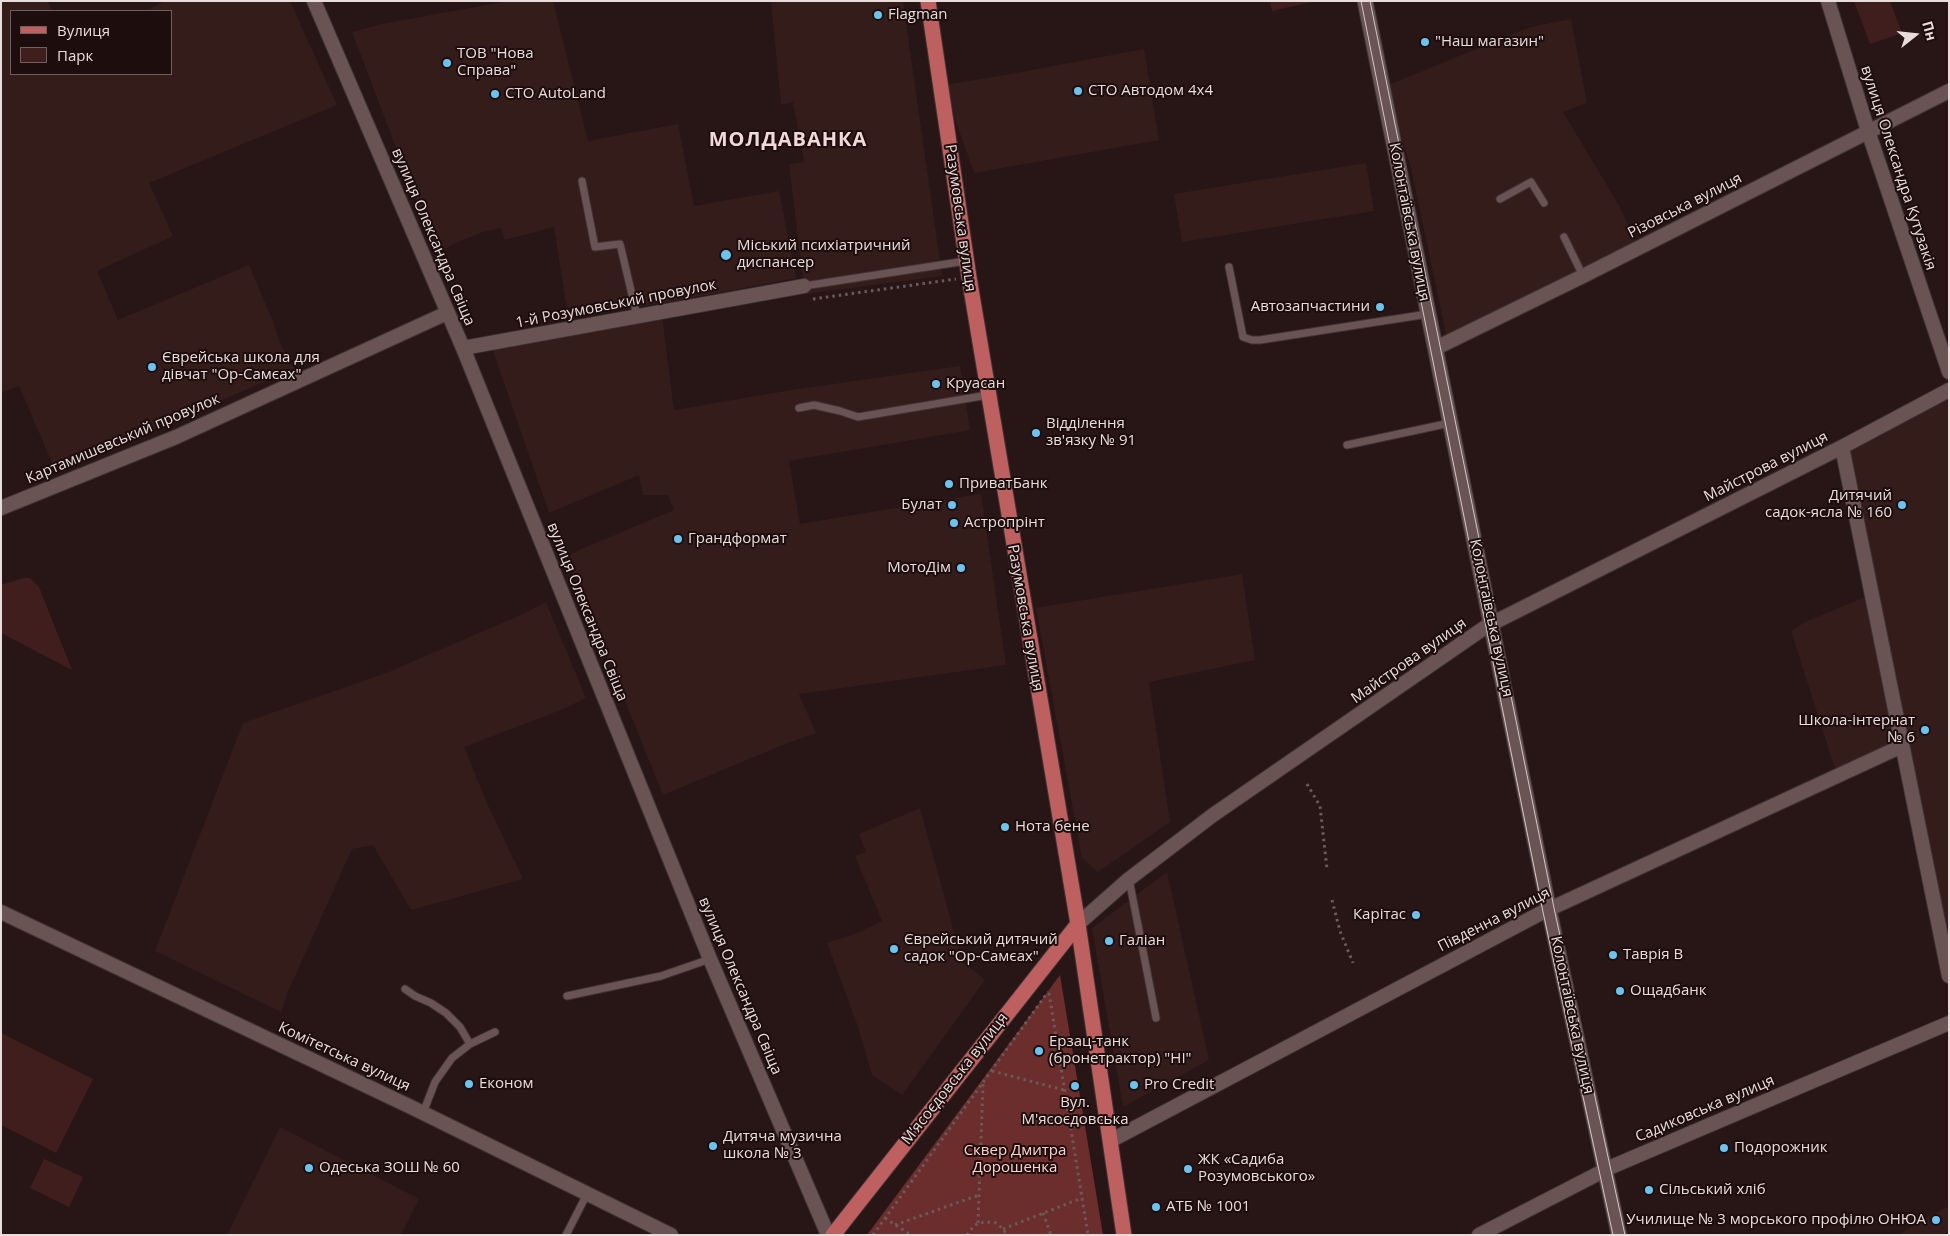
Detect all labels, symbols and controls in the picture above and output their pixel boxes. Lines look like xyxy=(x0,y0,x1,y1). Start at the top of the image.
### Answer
place label: Flagman xyxy=(888,6,947,24)
marker: Flagman xyxy=(872,9,884,21)
legend xyxy=(10,10,172,75)
north arrow xyxy=(1890,10,1940,60)
text: Пн xyxy=(1918,19,1942,43)
text: Вулиця xyxy=(57,20,110,40)
place label: "Наш магазин" xyxy=(1435,33,1544,51)
marker: "Наш магазин" xyxy=(1419,36,1431,48)
text: Парк xyxy=(57,45,93,65)
place label: ТОВ "Нова Справа" xyxy=(457,45,534,80)
marker: ТОВ "Нова Справа" xyxy=(441,57,453,69)
street label: вулиця Олександра Кутузакія xyxy=(1856,63,1940,273)
place label: СТО Автодом 4х4 xyxy=(1088,82,1213,100)
place label: СТО AutoLand xyxy=(505,85,606,103)
marker: СТО Автодом 4х4 xyxy=(1072,85,1084,97)
marker: СТО AutoLand xyxy=(489,88,501,100)
district label: МОЛДАВАНКА xyxy=(707,128,869,152)
street label: Колонтаївська вулиця xyxy=(1385,141,1433,303)
street label: Разумовська вулиця xyxy=(941,143,979,293)
street label: вулиця Олександра Свіща xyxy=(387,146,479,328)
street label: Різовська вулиця xyxy=(1625,169,1745,243)
place label: Міський психіатричний диспансер xyxy=(737,237,910,272)
marker: Міський психіатричний диспансер xyxy=(719,248,733,262)
street label: 1-й Розумовський провулок xyxy=(514,276,718,332)
place label: Автозапчастини xyxy=(1251,298,1370,316)
marker: Автозапчастини xyxy=(1374,301,1386,313)
place label: Єврейська школа для дівчат "Ор-Самєах" xyxy=(162,349,320,384)
marker: Єврейська школа для дівчат "Ор-Самєах" xyxy=(146,361,158,373)
place label: Круасан xyxy=(946,375,1005,393)
marker: Круасан xyxy=(930,378,942,390)
street label: Картамишевський провулок xyxy=(23,390,223,488)
place label: Відділення зв'язку № 91 xyxy=(1046,415,1136,450)
marker: Відділення зв'язку № 91 xyxy=(1030,427,1042,439)
street label: Майстрова вулиця xyxy=(1701,428,1831,506)
place label: ПриватБанк xyxy=(959,475,1047,493)
marker: ПриватБанк xyxy=(943,478,955,490)
place label: Дитячий садок-ясла № 160 xyxy=(1765,487,1892,522)
place label: Булат xyxy=(901,496,942,514)
marker: Булат xyxy=(946,499,958,511)
marker: Дитячий садок-ясла № 160 xyxy=(1896,499,1908,511)
place label: Астропрінт xyxy=(964,514,1045,532)
marker: Астропрінт xyxy=(948,517,960,529)
street label: вулиця Олександра Свіща xyxy=(543,520,631,704)
place label: Грандформат xyxy=(688,530,787,548)
marker: Грандформат xyxy=(672,533,684,545)
street label: Колонтаївська вулиця xyxy=(1465,537,1517,699)
street label: Разумовська вулиця xyxy=(1003,543,1047,693)
place label: МотоДім xyxy=(887,559,951,577)
marker: МотоДім xyxy=(955,562,967,574)
street label: Майстрова вулиця xyxy=(1348,614,1470,708)
place label: Школа-інтернат № 6 xyxy=(1798,712,1915,747)
marker: Школа-інтернат № 6 xyxy=(1919,724,1931,736)
place label: Нота бене xyxy=(1015,818,1090,836)
marker: Нота бене xyxy=(999,821,1011,833)
street label: Південна вулиця xyxy=(1435,884,1553,956)
street label: вулиця Олександра Свіща xyxy=(694,895,786,1077)
place label: Карітас xyxy=(1353,906,1406,924)
marker: Карітас xyxy=(1410,909,1422,921)
place label: Єврейський дитячий садок "Ор-Самєах" xyxy=(904,931,1058,966)
place label: Галіан xyxy=(1119,932,1165,950)
street label: Колонтаївська вулиця xyxy=(1546,934,1598,1096)
marker: Галіан xyxy=(1103,935,1115,947)
marker: Єврейський дитячий садок "Ор-Самєах" xyxy=(888,943,900,955)
place label: Таврія В xyxy=(1623,946,1683,964)
marker: Таврія В xyxy=(1607,949,1619,961)
place label: Ощадбанк xyxy=(1630,982,1707,1000)
marker: Ощадбанк xyxy=(1614,985,1626,997)
street label: Мʼясоєдовська вулиця xyxy=(898,1010,1012,1148)
street label: Комітетська вулиця xyxy=(275,1019,413,1095)
place label: Ерзац-танк (бронетрактор) "НІ" xyxy=(1049,1033,1192,1068)
marker: Ерзац-танк (бронетрактор) "НІ" xyxy=(1033,1045,1045,1057)
street label: Садиковська вулиця xyxy=(1633,1072,1777,1146)
place label: Економ xyxy=(479,1075,534,1093)
place label: Pro Credit xyxy=(1144,1076,1214,1094)
marker: Економ xyxy=(463,1078,475,1090)
marker: Pro Credit xyxy=(1128,1079,1140,1091)
marker: Вул. М'ясоєдовська xyxy=(1069,1080,1081,1092)
place label: Вул. М'ясоєдовська xyxy=(1021,1094,1129,1129)
place label: Дитяча музична школа № 3 xyxy=(723,1128,842,1163)
place label: Подорожник xyxy=(1734,1139,1828,1157)
marker: Дитяча музична школа № 3 xyxy=(707,1140,719,1152)
park label: Сквер Дмитра Дорошенка xyxy=(964,1142,1066,1177)
marker: Подорожник xyxy=(1718,1142,1730,1154)
place label: ЖК «Садиба Розумовського» xyxy=(1198,1151,1315,1186)
place label: Одеська ЗОШ № 60 xyxy=(319,1159,460,1177)
marker: Одеська ЗОШ № 60 xyxy=(303,1162,315,1174)
marker: ЖК «Садиба Розумовського» xyxy=(1182,1163,1194,1175)
place label: Сільський хліб xyxy=(1659,1181,1766,1199)
marker: Сільський хліб xyxy=(1643,1184,1655,1196)
place label: АТБ № 1001 xyxy=(1166,1198,1250,1216)
marker: АТБ № 1001 xyxy=(1150,1201,1162,1213)
place label: Училище № 3 морського профілю ОНЮА xyxy=(1626,1211,1926,1229)
marker: Училище № 3 морського профілю ОНЮА xyxy=(1930,1214,1942,1226)

